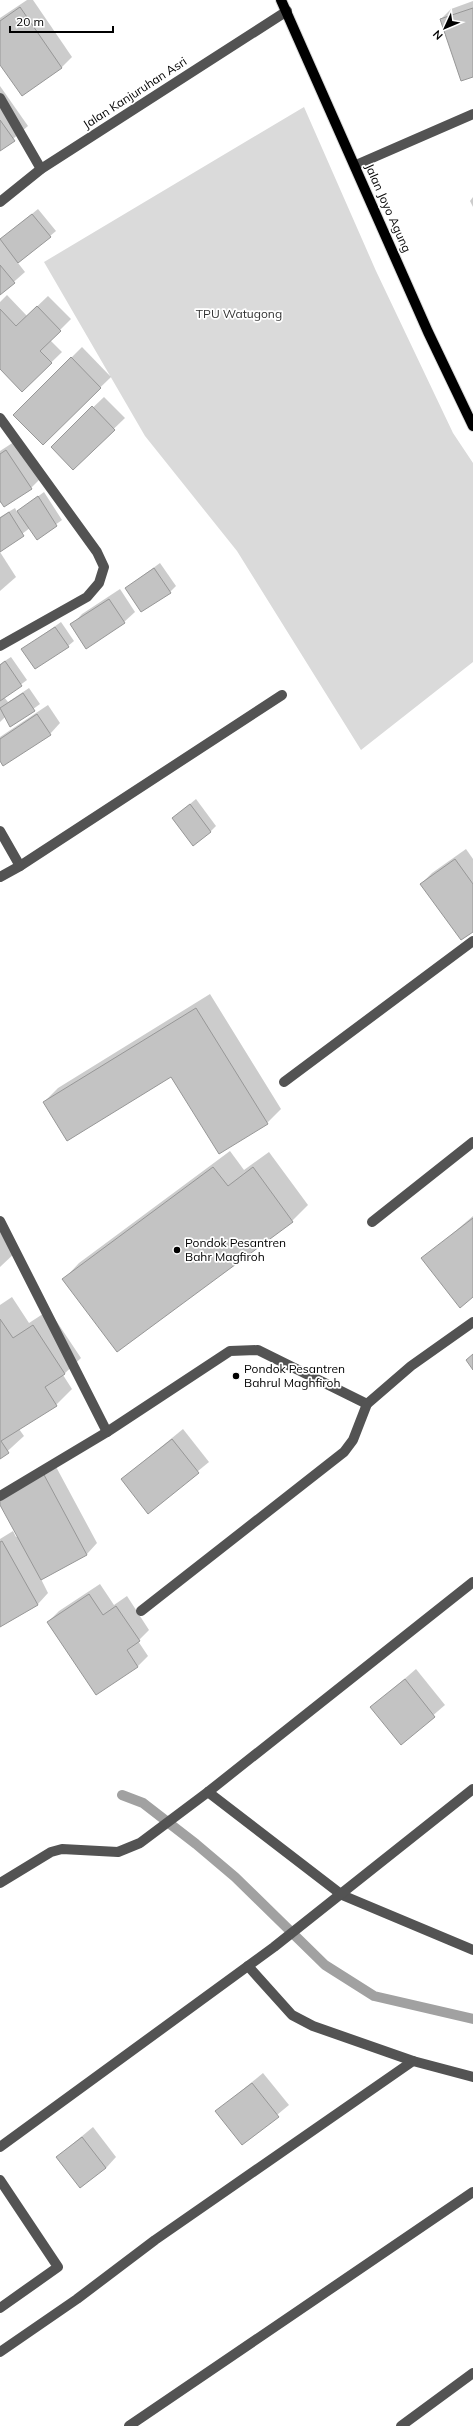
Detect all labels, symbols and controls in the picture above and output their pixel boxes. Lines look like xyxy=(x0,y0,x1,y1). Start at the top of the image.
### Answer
scale bar xyxy=(10,8,113,34)
north arrow xyxy=(425,8,465,48)
text: 20 m xyxy=(16,14,44,29)
text: N xyxy=(430,27,446,43)
street label: Jalan Kanjuruhan Asri xyxy=(80,53,189,132)
street label: Jalan Joyo Agung xyxy=(362,161,415,254)
park label: TPU Watugong xyxy=(196,306,282,321)
place label: Pondok Pesantren Bahr Magfiroh xyxy=(185,1235,286,1264)
marker: Pondok Pesantren Bahr Magfiroh xyxy=(172,1245,182,1255)
place label: Pondok Pesantren Bahrul Maghfiroh xyxy=(244,1361,345,1390)
marker: Pondok Pesantren Bahrul Maghfiroh xyxy=(231,1371,241,1381)

